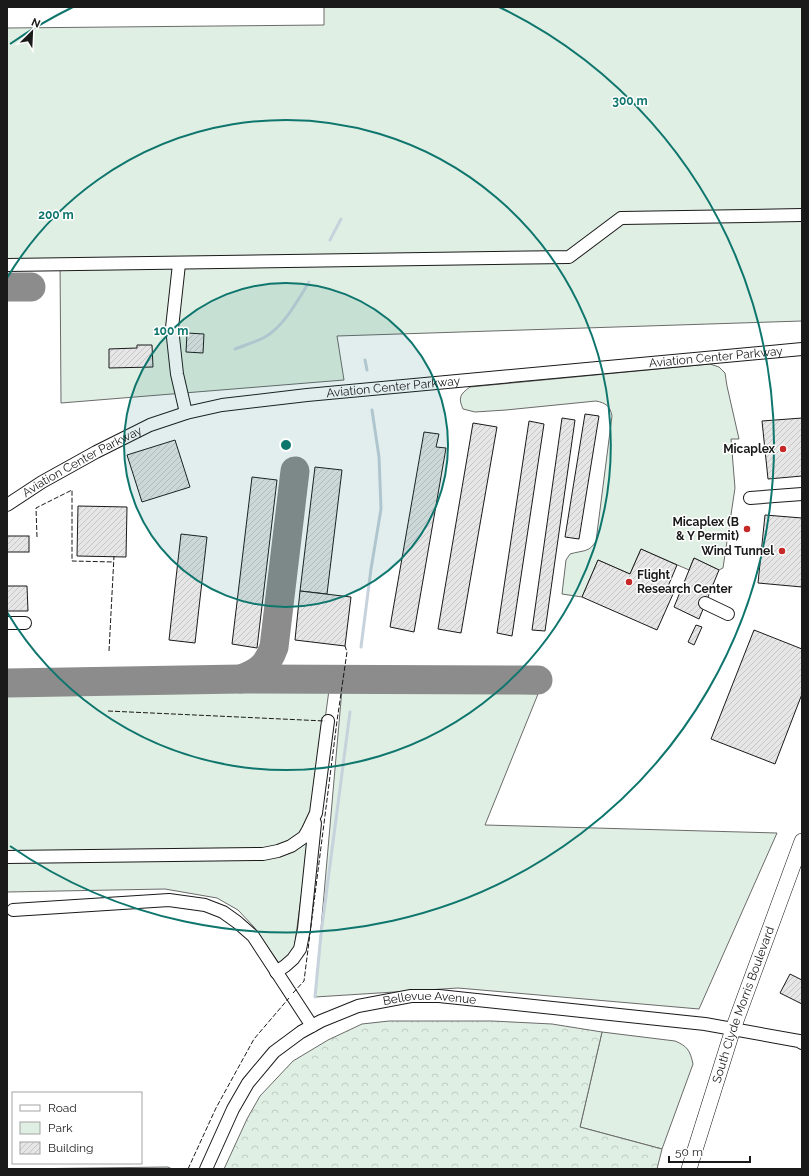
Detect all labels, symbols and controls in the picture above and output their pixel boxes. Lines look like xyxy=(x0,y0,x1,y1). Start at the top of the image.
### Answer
north arrow xyxy=(12,12,52,52)
text: N xyxy=(29,16,42,31)
text: 300 m xyxy=(612,94,648,108)
text: 200 m xyxy=(38,208,74,222)
text: 100 m xyxy=(154,324,188,338)
street label: Aviation Center Parkway xyxy=(648,344,784,370)
street label: Aviation Center Parkway xyxy=(326,374,461,400)
street label: Aviation Center Parkway xyxy=(20,423,145,500)
centre of rings xyxy=(279,438,293,452)
place label: Micaplex xyxy=(723,442,776,456)
marker: Micaplex xyxy=(778,444,788,454)
place label: Micaplex (B & Y Permit) xyxy=(672,515,739,543)
marker: Micaplex (B & Y Permit) xyxy=(742,524,752,534)
place label: Wind Tunnel xyxy=(701,544,774,558)
marker: Wind Tunnel xyxy=(777,546,787,556)
place label: Flight Research Center xyxy=(637,568,733,596)
marker: Flight Research Center xyxy=(624,577,634,587)
street label: South Clyde Morris Boulevard xyxy=(709,924,777,1085)
street label: Bellevue Avenue xyxy=(382,989,477,1008)
legend xyxy=(12,1092,142,1164)
text: Road xyxy=(48,1101,77,1115)
text: Park xyxy=(48,1121,73,1135)
scale bar xyxy=(669,1138,750,1164)
text: Building xyxy=(48,1141,94,1155)
text: 50 m xyxy=(675,1145,703,1159)

